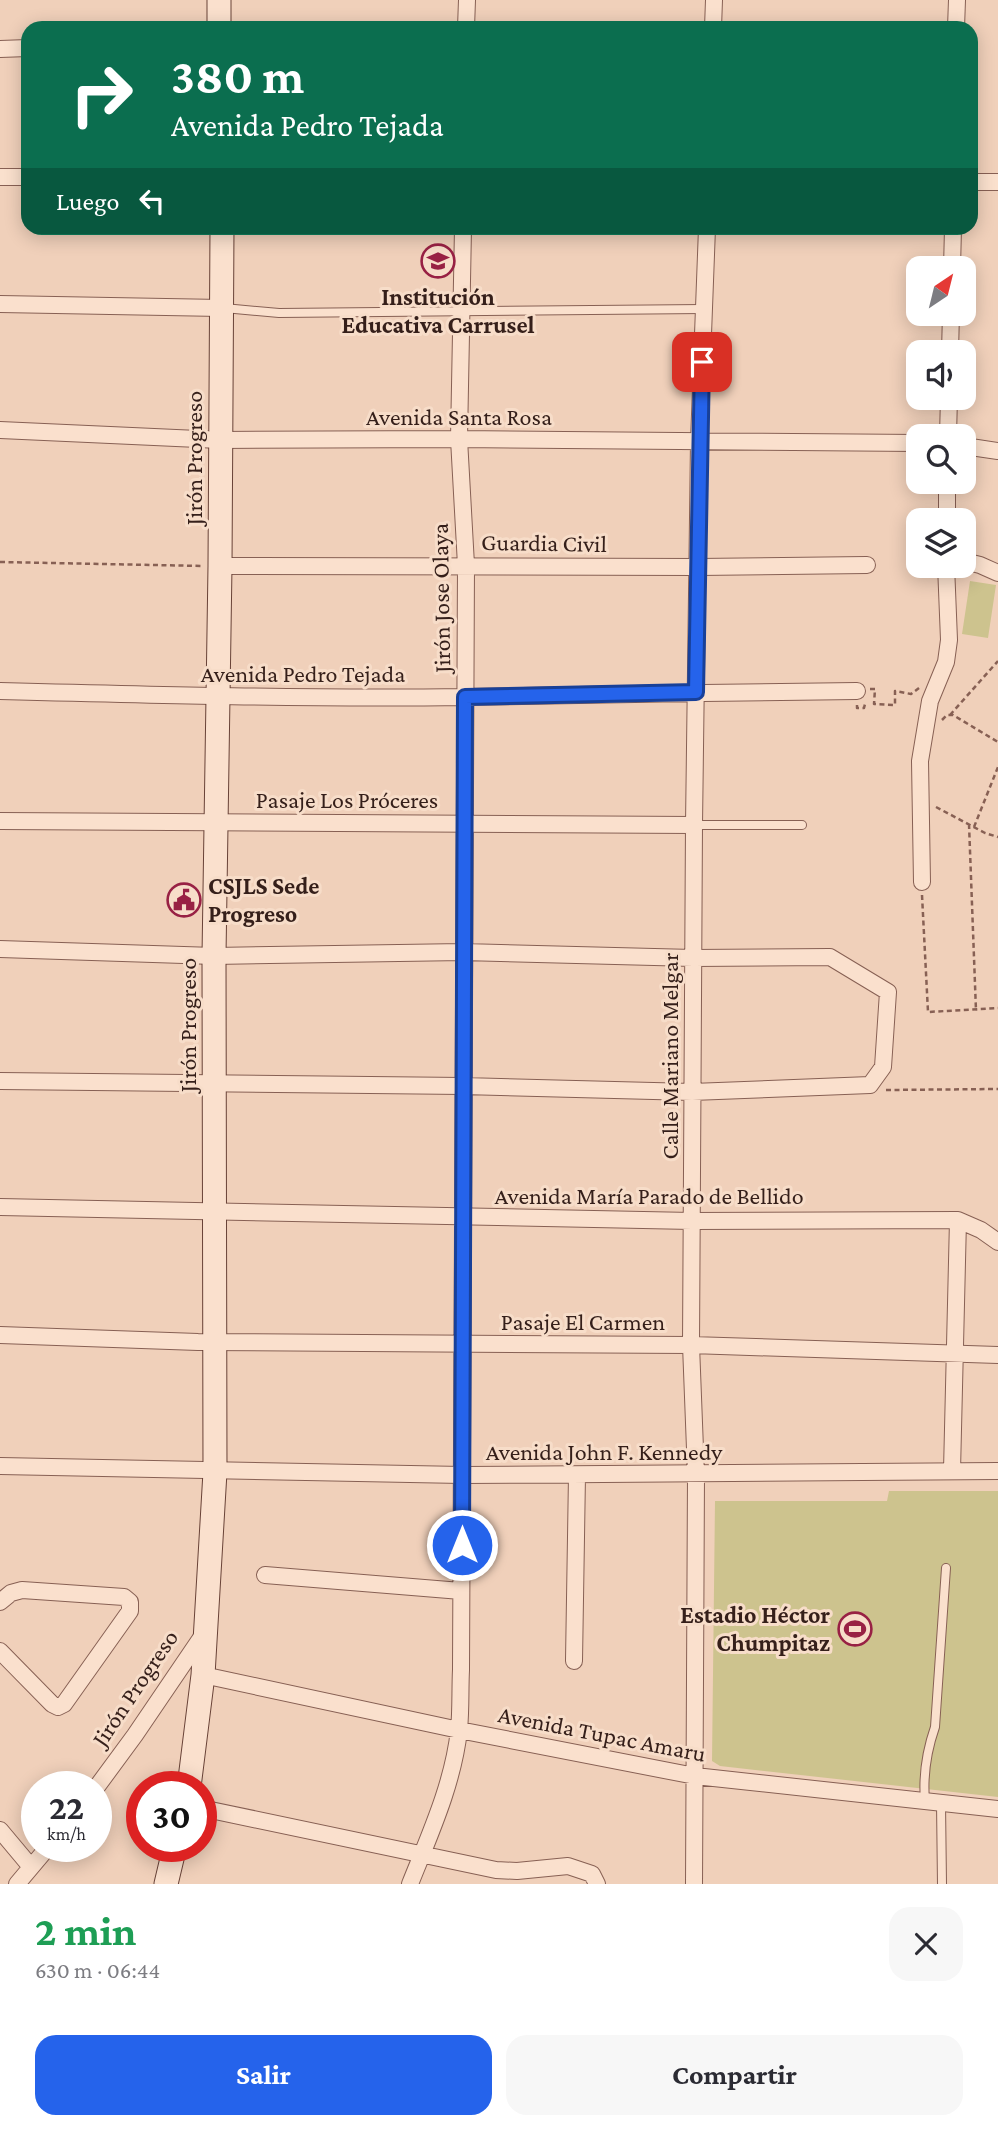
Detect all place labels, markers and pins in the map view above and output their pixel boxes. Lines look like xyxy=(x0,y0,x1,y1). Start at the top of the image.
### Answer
school or university icon: Institución Educativa Carrusel xyxy=(419,242,457,280)
place label: Institución Educativa Carrusel xyxy=(341,283,535,338)
pin xyxy=(672,332,732,392)
place label: CSJLS Sede Progreso xyxy=(208,872,320,927)
public building icon: CSJLS Sede Progreso xyxy=(165,881,203,919)
place label: Estadio Héctor Chumpitaz xyxy=(680,1601,830,1656)
sports icon: Estadio Héctor Chumpitaz xyxy=(836,1610,874,1648)

